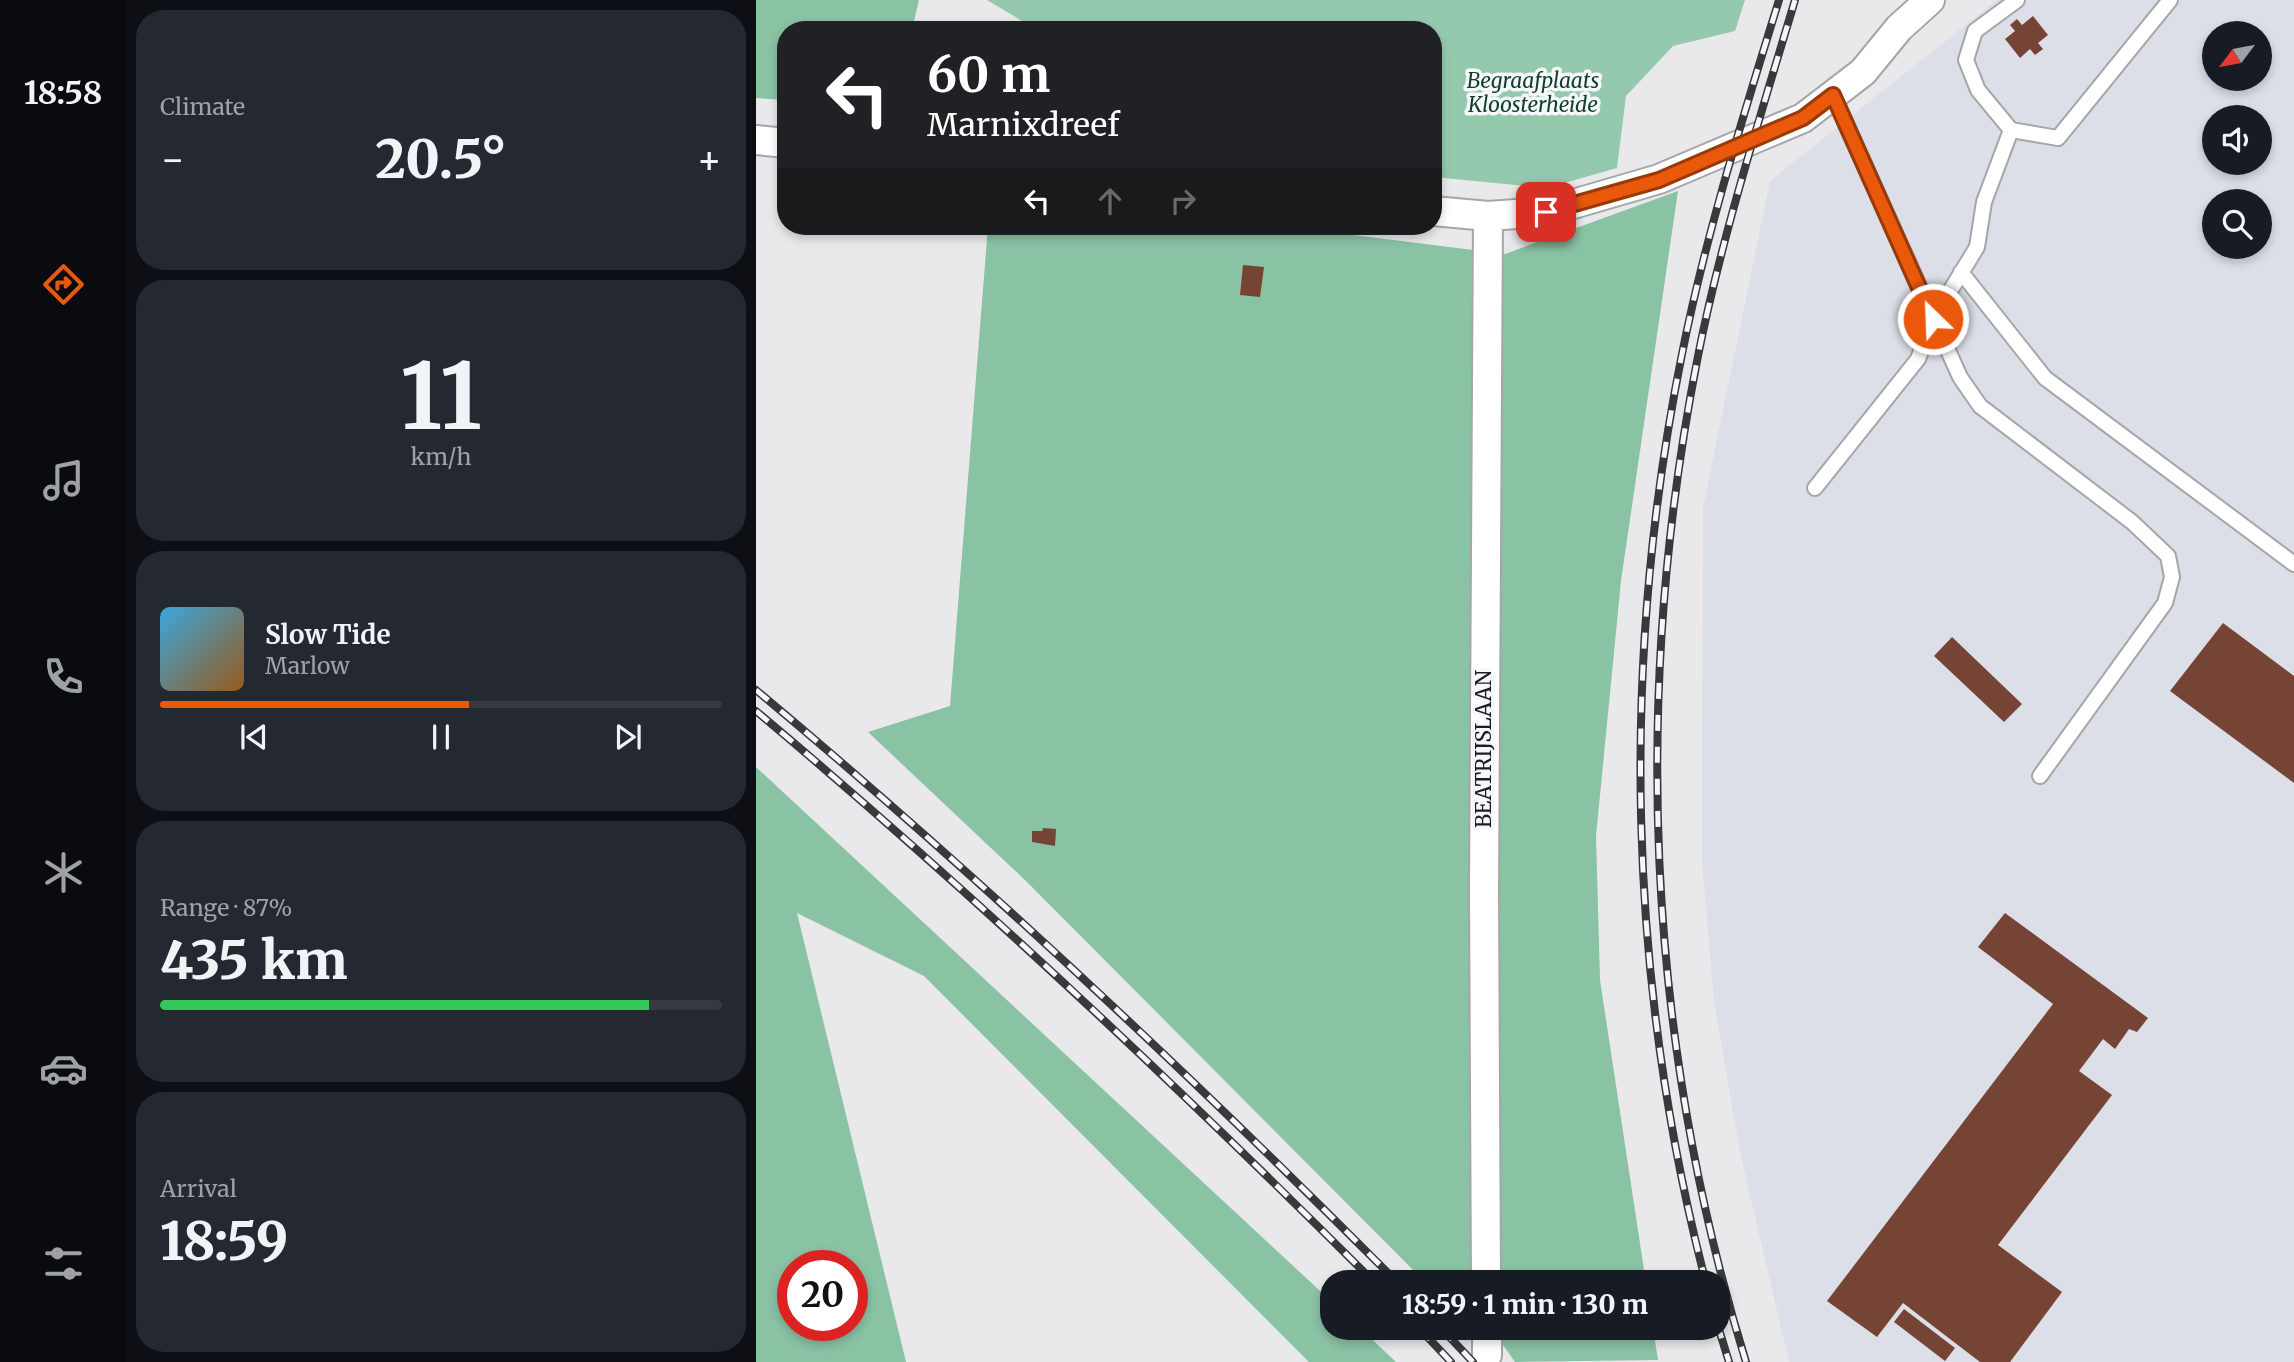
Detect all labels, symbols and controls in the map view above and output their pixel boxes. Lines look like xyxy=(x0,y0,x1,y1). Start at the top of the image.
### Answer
north arrow xyxy=(2202,21,2272,91)
map controls xyxy=(2202,21,2272,259)
text: 60 m xyxy=(927,44,1050,105)
icon: left xyxy=(812,49,903,140)
park label: Begraafplaats Kloosterheide xyxy=(1467,67,1599,118)
text: 18:58 xyxy=(24,73,102,113)
text: Climate xyxy=(160,92,245,121)
text: Marnixdreef xyxy=(927,105,1119,145)
button: sound xyxy=(2202,105,2272,175)
text: 20.5° xyxy=(375,127,507,192)
text: − xyxy=(160,136,185,183)
text: + xyxy=(697,136,722,183)
icon: left xyxy=(1018,182,1056,220)
icon: ahead xyxy=(1091,182,1129,220)
icon: right xyxy=(1164,182,1202,220)
pin xyxy=(1516,182,1576,242)
button: search xyxy=(2202,189,2272,259)
icon: arrive xyxy=(1527,193,1565,231)
icon: directions xyxy=(39,260,88,309)
position arrow xyxy=(1896,282,1970,356)
text: 11 xyxy=(400,339,482,454)
text: km/h xyxy=(411,442,471,471)
icon: music xyxy=(39,456,88,505)
text: Slow Tide xyxy=(265,618,391,651)
text: Marlow xyxy=(265,651,350,680)
icon: phone xyxy=(39,652,88,701)
street label: BEATRIJSLAAN xyxy=(1470,670,1497,828)
icon: previous xyxy=(235,718,273,756)
icon: pause xyxy=(422,718,460,756)
icon: next xyxy=(609,718,647,756)
icon: climate xyxy=(39,848,88,897)
text: Range · 87% xyxy=(160,893,292,922)
text: 435 km xyxy=(160,928,347,993)
icon: car xyxy=(39,1044,88,1093)
text: Arrival xyxy=(160,1174,237,1203)
text: 18:59 xyxy=(160,1209,288,1274)
icon: filters xyxy=(39,1239,88,1288)
speed limit sign: 20 xyxy=(777,1250,868,1341)
text: 18:59 · 1 min · 130 m xyxy=(1402,1288,1648,1321)

